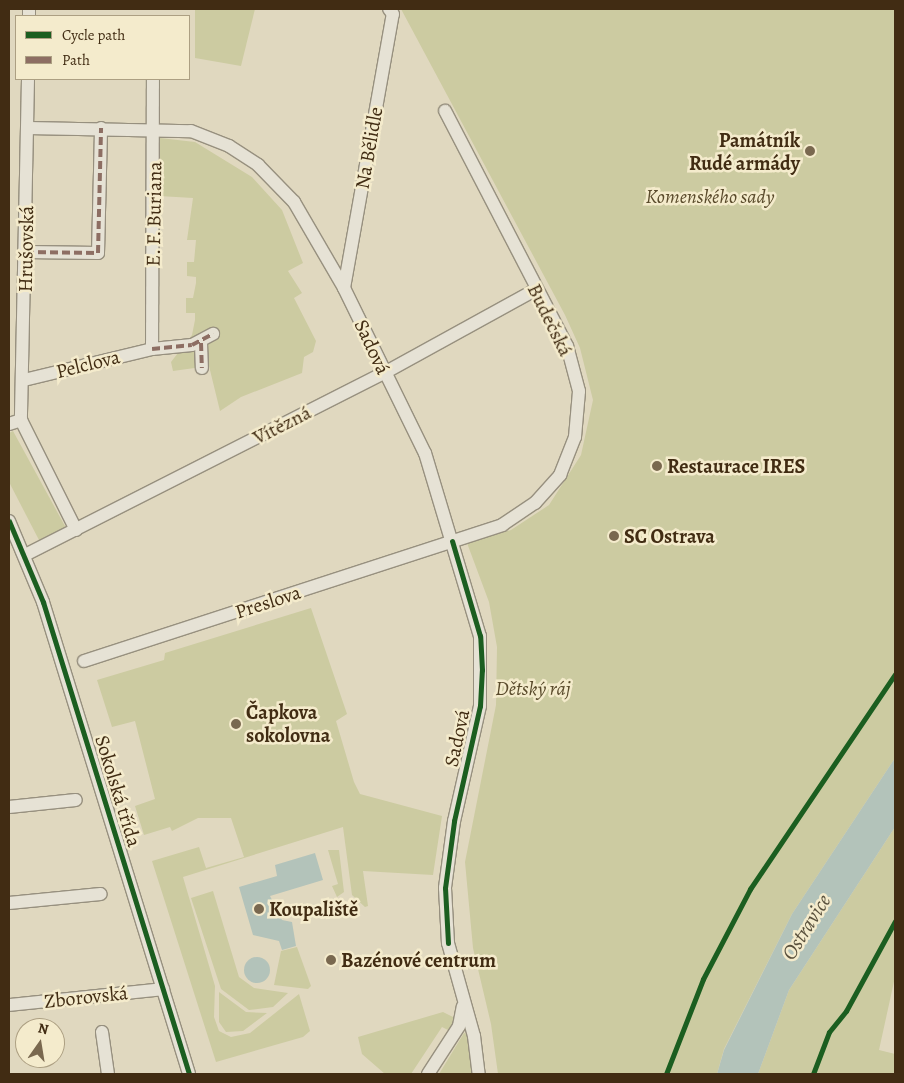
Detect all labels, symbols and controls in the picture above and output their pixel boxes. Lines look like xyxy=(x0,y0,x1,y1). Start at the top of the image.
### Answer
legend xyxy=(15,15,190,80)
text: Cycle path xyxy=(62,25,125,45)
text: Path xyxy=(62,50,90,70)
street label: Na Bělidle xyxy=(350,105,388,191)
place label: Památník Rudé armády xyxy=(689,128,800,175)
marker: Památník Rudé armády xyxy=(804,145,816,157)
street label: E. F. Buriana xyxy=(141,161,167,267)
park label: Komenského sady xyxy=(645,184,775,208)
street label: Hrušovská xyxy=(13,205,39,293)
street label: Budečská xyxy=(522,280,578,360)
street label: Sadová xyxy=(349,316,395,378)
street label: Pelclova xyxy=(54,345,122,383)
street label: Vítězná xyxy=(249,400,315,450)
place label: Restaurace IRES xyxy=(667,454,805,478)
marker: Restaurace IRES xyxy=(651,460,663,472)
place label: SC Ostrava xyxy=(624,524,715,548)
marker: SC Ostrava xyxy=(608,530,620,542)
street label: Preslova xyxy=(232,580,304,624)
park label: Dětský ráj xyxy=(495,676,571,700)
place label: Čapkova sokolovna xyxy=(246,700,330,747)
street label: Sadová xyxy=(439,707,475,769)
marker: Čapkova sokolovna xyxy=(230,718,242,730)
street label: Sokolská třída xyxy=(90,732,146,850)
water label: Ostravice xyxy=(776,890,836,964)
place label: Koupaliště xyxy=(269,897,358,921)
marker: Koupaliště xyxy=(253,903,265,915)
place label: Bazénové centrum xyxy=(341,948,496,972)
marker: Bazénové centrum xyxy=(325,954,337,966)
street label: Zborovská xyxy=(43,981,129,1013)
north arrow xyxy=(15,1018,65,1068)
text: N xyxy=(36,1018,50,1039)

